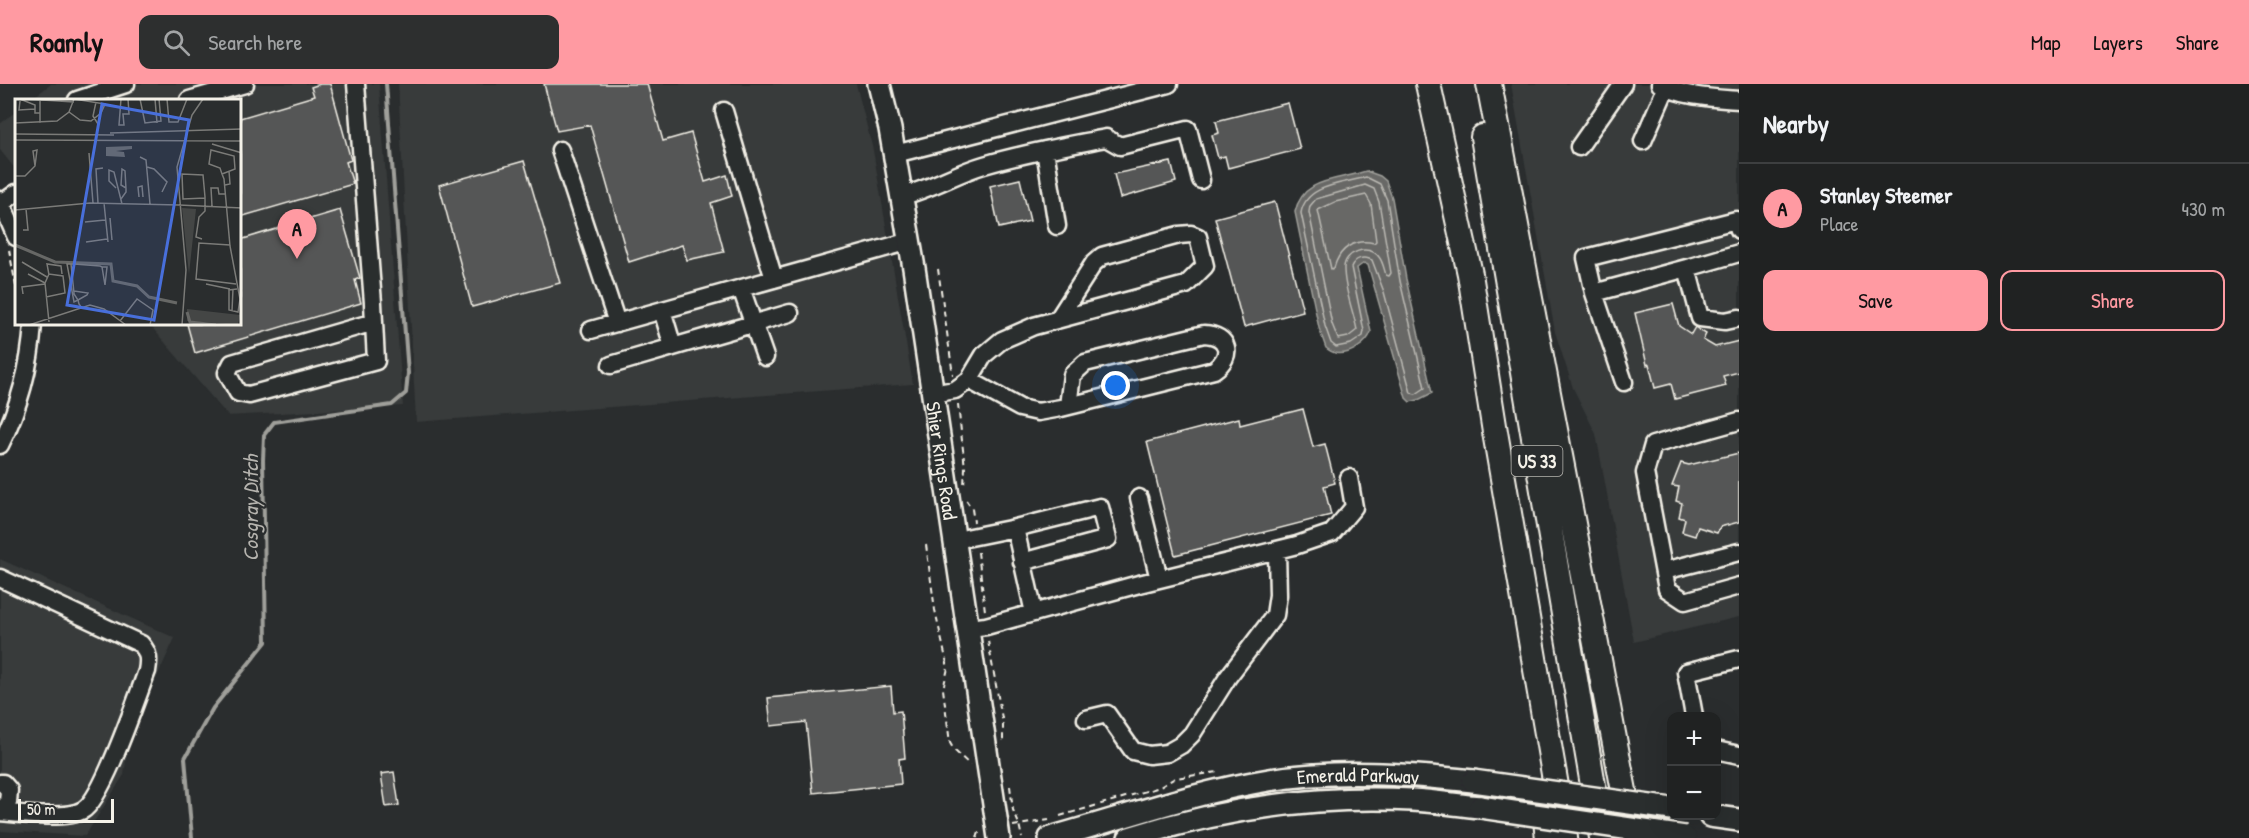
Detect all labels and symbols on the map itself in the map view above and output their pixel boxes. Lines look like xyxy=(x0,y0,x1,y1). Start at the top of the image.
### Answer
inset map xyxy=(15,99,242,326)
pin: A xyxy=(278,210,316,259)
your location xyxy=(1101,371,1130,400)
street label: Shier Rings Road xyxy=(921,400,965,522)
road number: US 33 xyxy=(1512,446,1562,476)
water label: Cosgray Ditch xyxy=(236,454,265,561)
street label: Emerald Parkway xyxy=(1295,760,1420,790)
scale bar xyxy=(18,796,114,824)

